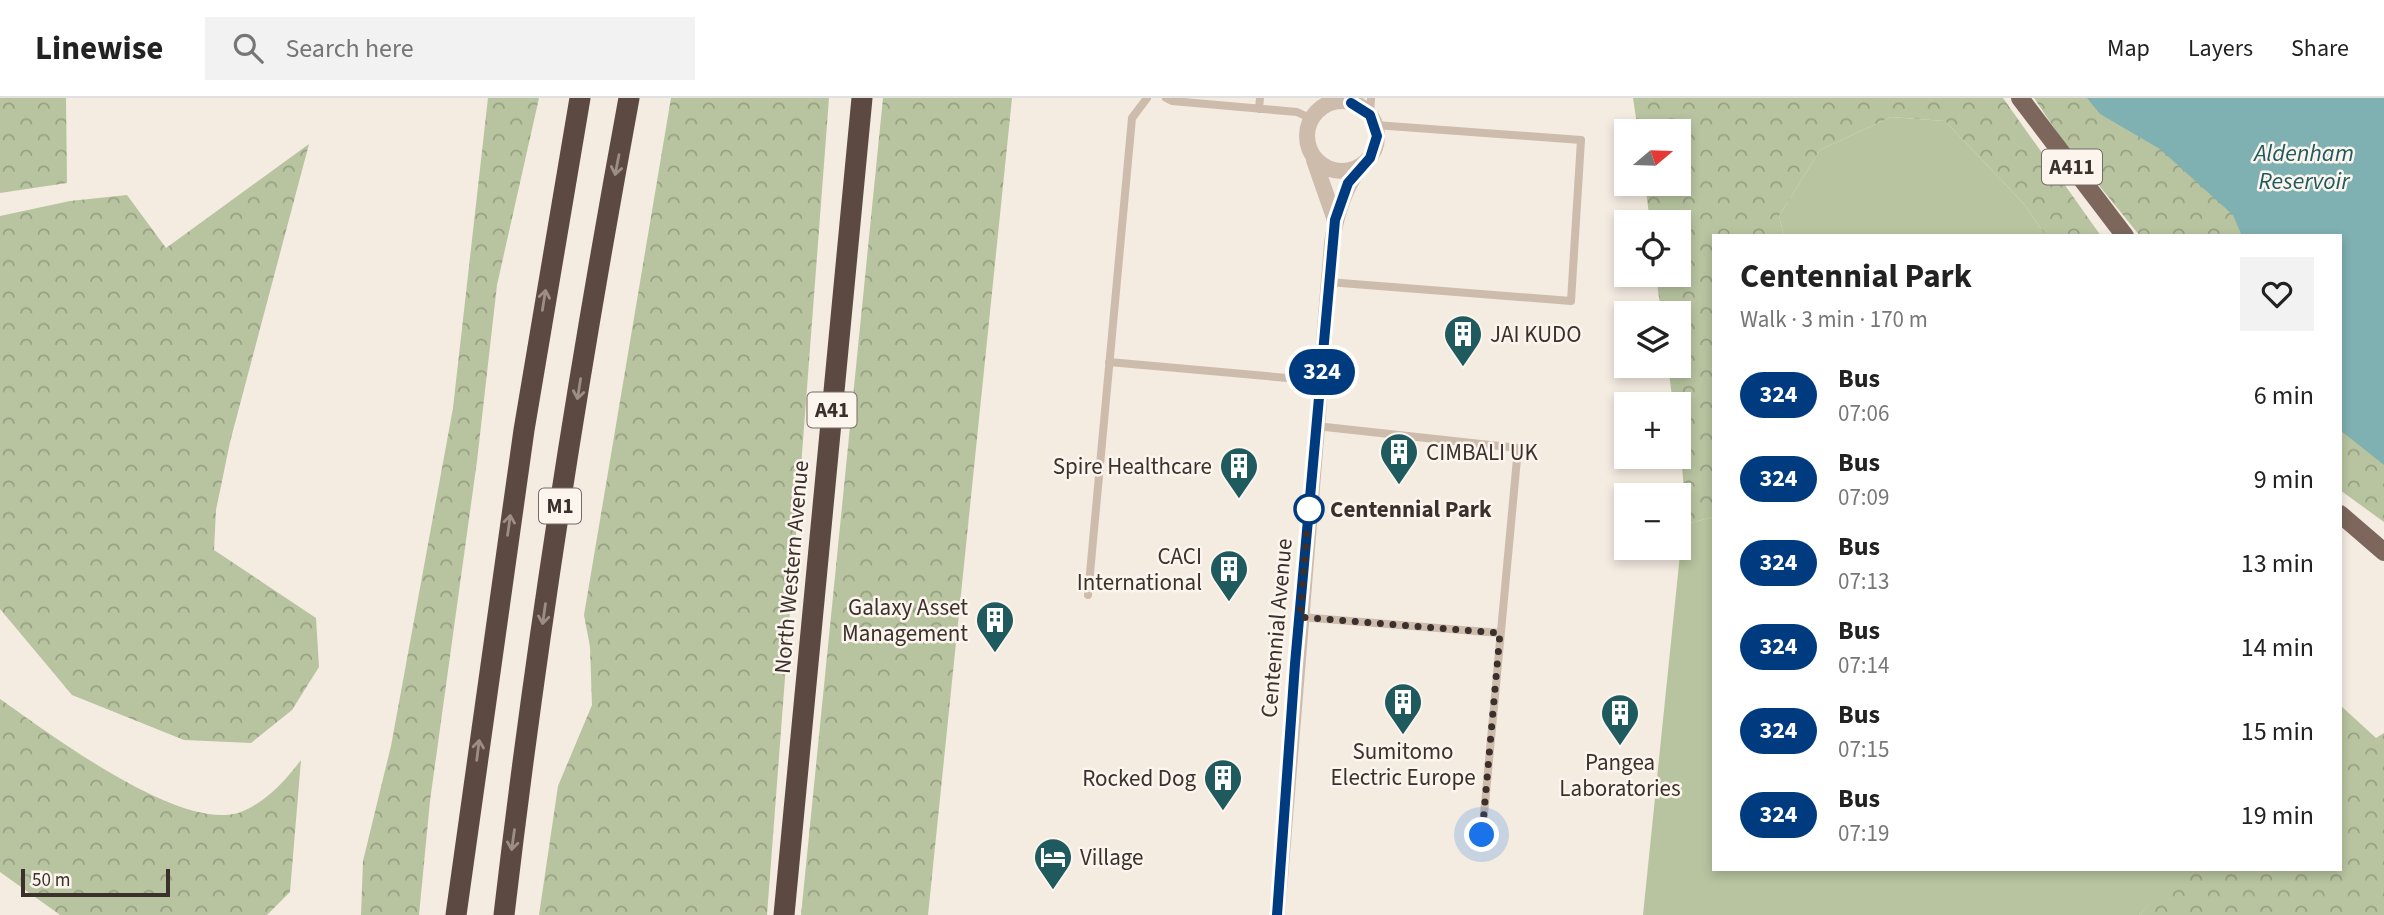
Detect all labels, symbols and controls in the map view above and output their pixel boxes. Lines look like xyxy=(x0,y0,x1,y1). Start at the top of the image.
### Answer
search box xyxy=(205,17,695,80)
text: Linewise xyxy=(35,25,163,72)
icon: search xyxy=(229,29,267,67)
text: Search here xyxy=(285,30,414,67)
text: Map xyxy=(2107,31,2150,66)
text: Layers xyxy=(2188,31,2253,66)
text: Share xyxy=(2291,31,2349,66)
north arrow xyxy=(1614,119,1690,196)
map controls xyxy=(1614,119,1691,560)
water label: Aldenham Reservoir xyxy=(2252,136,2354,199)
road number: A411 xyxy=(2042,150,2102,184)
one-way arrow xyxy=(610,153,623,176)
button: locate xyxy=(1614,210,1691,287)
text: Centennial Park xyxy=(1740,253,1972,300)
button: heart xyxy=(2240,257,2314,331)
one-way arrow xyxy=(538,289,551,312)
button: layers xyxy=(1614,301,1691,378)
text: Walk · 3 min · 170 m xyxy=(1740,303,1928,336)
building icon: JAI KUDO xyxy=(1442,313,1484,368)
place label: JAI KUDO xyxy=(1490,318,1581,351)
line badge: 324 xyxy=(1282,349,1362,395)
text: 324 xyxy=(1303,354,1341,389)
text: Bus xyxy=(1838,360,1880,397)
one-way arrow xyxy=(572,377,585,400)
text: 324 xyxy=(1759,377,1798,412)
text: 6 min xyxy=(2254,377,2314,414)
road number: A41 xyxy=(808,392,856,428)
button: + xyxy=(1614,392,1691,469)
text: 07:06 xyxy=(1838,397,1889,430)
building icon: CIMBALI UK xyxy=(1378,431,1420,486)
place label: CIMBALI UK xyxy=(1426,436,1539,469)
text: Bus xyxy=(1838,444,1880,481)
building icon: Spire Healthcare xyxy=(1218,445,1260,500)
place label: Spire Healthcare xyxy=(1053,450,1212,483)
street label: North Western Avenue xyxy=(766,459,817,675)
text: 324 xyxy=(1759,461,1798,496)
text: 9 min xyxy=(2254,461,2314,498)
text: 07:09 xyxy=(1838,481,1889,514)
button: − xyxy=(1614,483,1691,560)
road number: M1 xyxy=(539,488,581,524)
place label: Centennial Park xyxy=(1330,493,1492,526)
marker: Centennial Park xyxy=(1294,494,1324,524)
one-way arrow xyxy=(503,514,516,537)
text: Bus xyxy=(1838,528,1880,565)
street label: Centennial Avenue xyxy=(1252,537,1301,719)
place label: CACI International xyxy=(1077,540,1202,599)
text: 324 xyxy=(1759,545,1798,580)
text: 13 min xyxy=(2241,545,2314,582)
building icon: CACI International xyxy=(1208,548,1250,603)
text: 07:13 xyxy=(1838,565,1889,598)
place label: Galaxy Asset Management xyxy=(842,591,968,650)
building icon: Galaxy Asset Management xyxy=(974,599,1016,654)
one-way arrow xyxy=(537,602,550,625)
text: Bus xyxy=(1838,612,1880,649)
text: 324 xyxy=(1759,629,1798,664)
text: 14 min xyxy=(2241,629,2314,666)
text: 07:14 xyxy=(1838,649,1889,682)
building icon: Sumitomo Electric Europe xyxy=(1382,681,1424,736)
building icon: Pangea Laboratories xyxy=(1599,692,1641,747)
text: Bus xyxy=(1838,696,1880,733)
text: 324 xyxy=(1759,713,1798,748)
text: 15 min xyxy=(2241,713,2314,750)
text: 07:15 xyxy=(1838,733,1889,766)
place label: Sumitomo Electric Europe xyxy=(1330,735,1476,794)
one-way arrow xyxy=(471,739,484,762)
place label: Pangea Laboratories xyxy=(1559,746,1681,805)
building icon: Rocked Dog xyxy=(1202,757,1244,812)
place label: Rocked Dog xyxy=(1082,762,1196,795)
text: Bus xyxy=(1838,780,1880,817)
text: 324 xyxy=(1759,797,1798,832)
text: 19 min xyxy=(2241,797,2314,834)
your location xyxy=(1464,817,1499,852)
text: 07:19 xyxy=(1838,817,1889,850)
one-way arrow xyxy=(507,828,520,850)
hotel icon: Village xyxy=(1032,836,1074,891)
place label: Village xyxy=(1080,841,1144,874)
scale bar xyxy=(21,866,170,898)
text: 50 m xyxy=(32,867,70,894)

